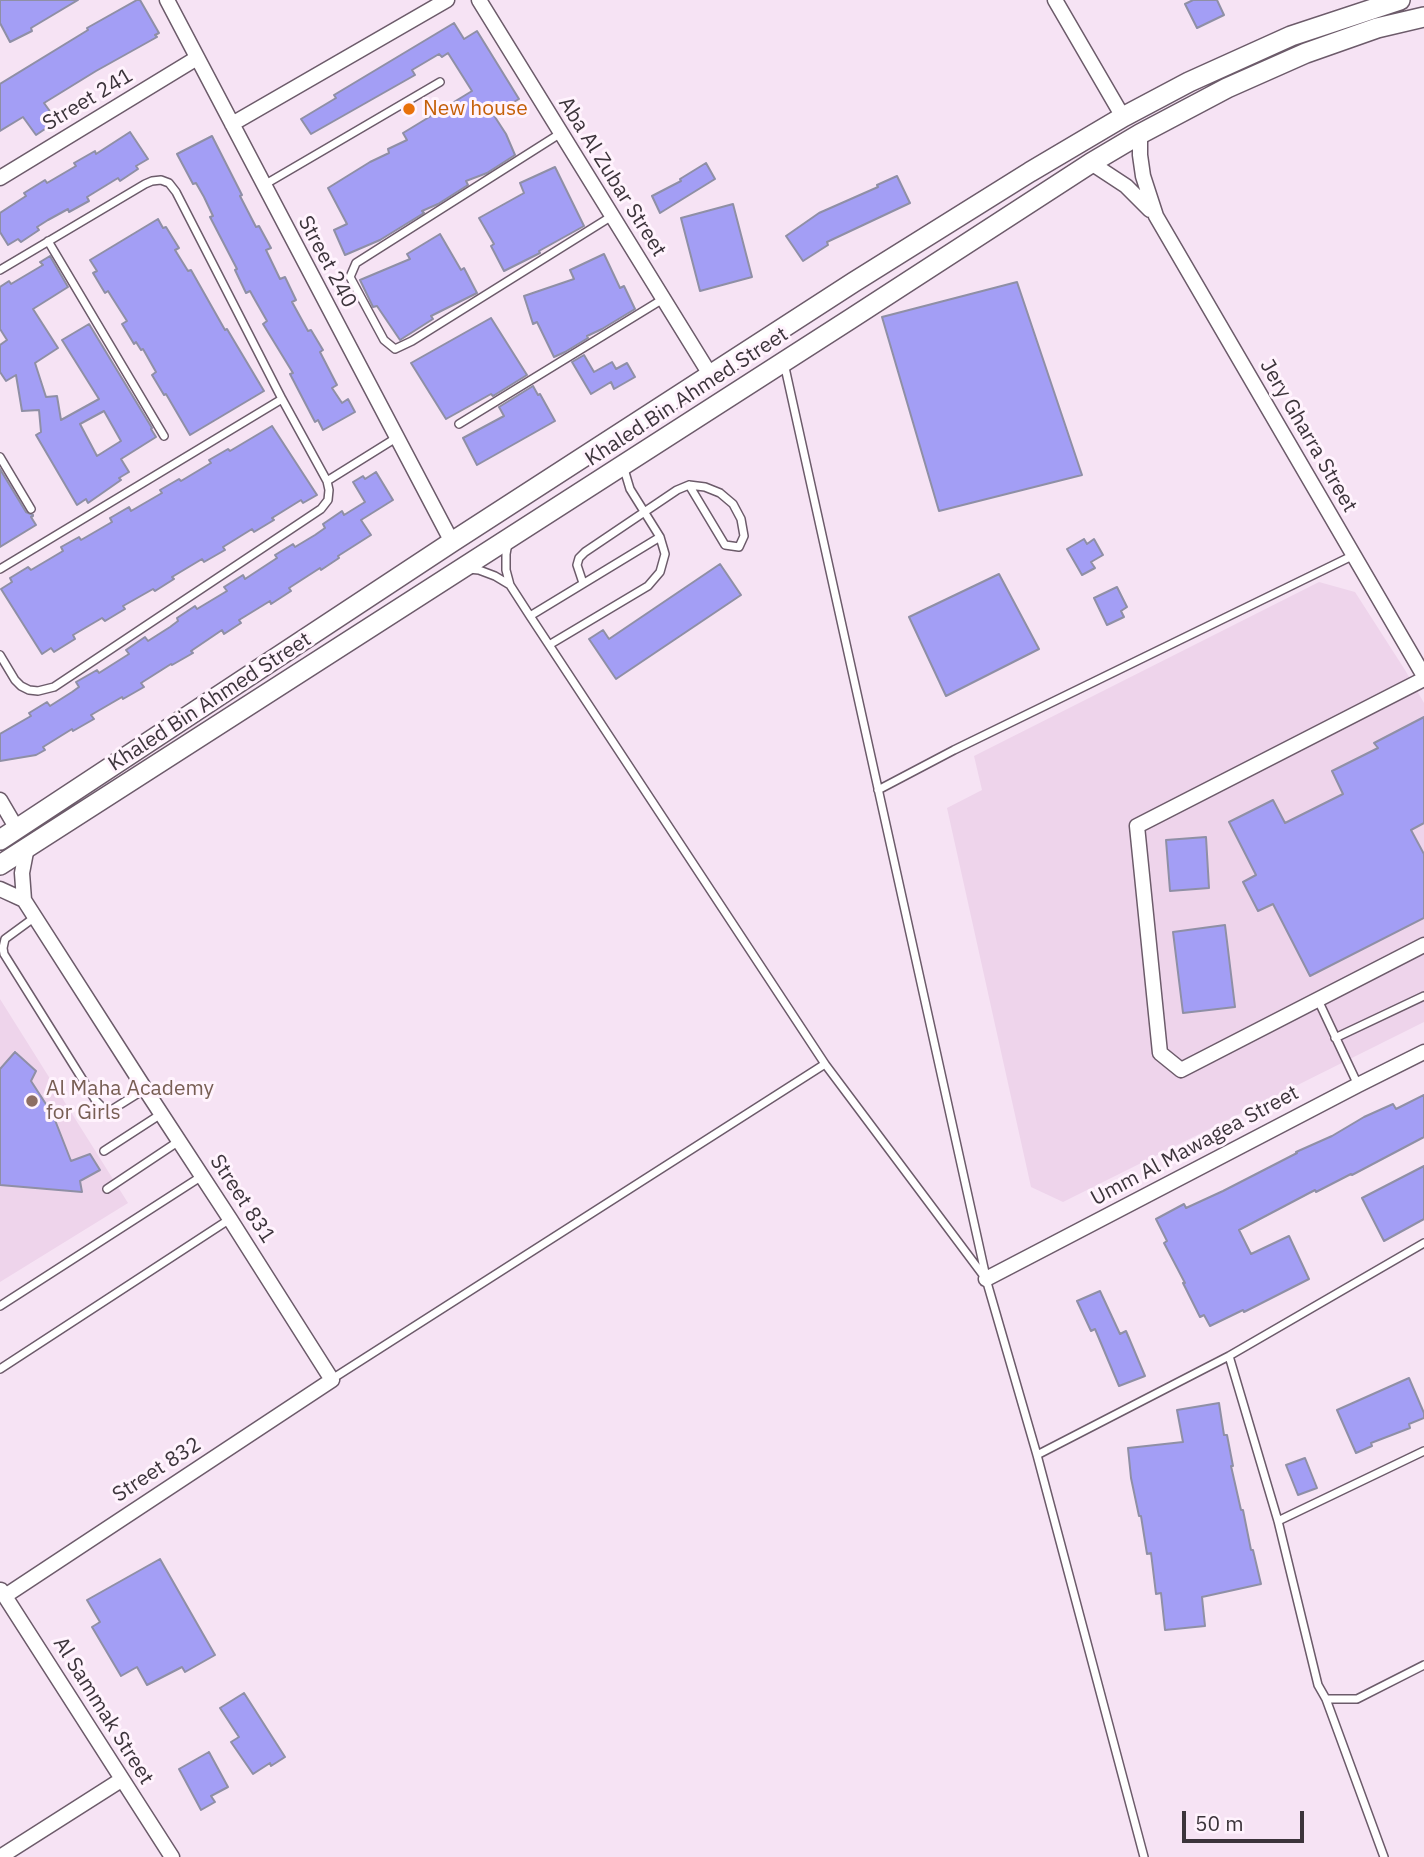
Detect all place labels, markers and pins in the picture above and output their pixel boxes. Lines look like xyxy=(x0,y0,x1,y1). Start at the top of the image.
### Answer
place label: New house xyxy=(423,96,528,122)
marker: New house xyxy=(401,101,417,117)
place label: Al Maha Academy for Girls xyxy=(46,1076,214,1126)
marker: Al Maha Academy for Girls xyxy=(24,1093,40,1109)

